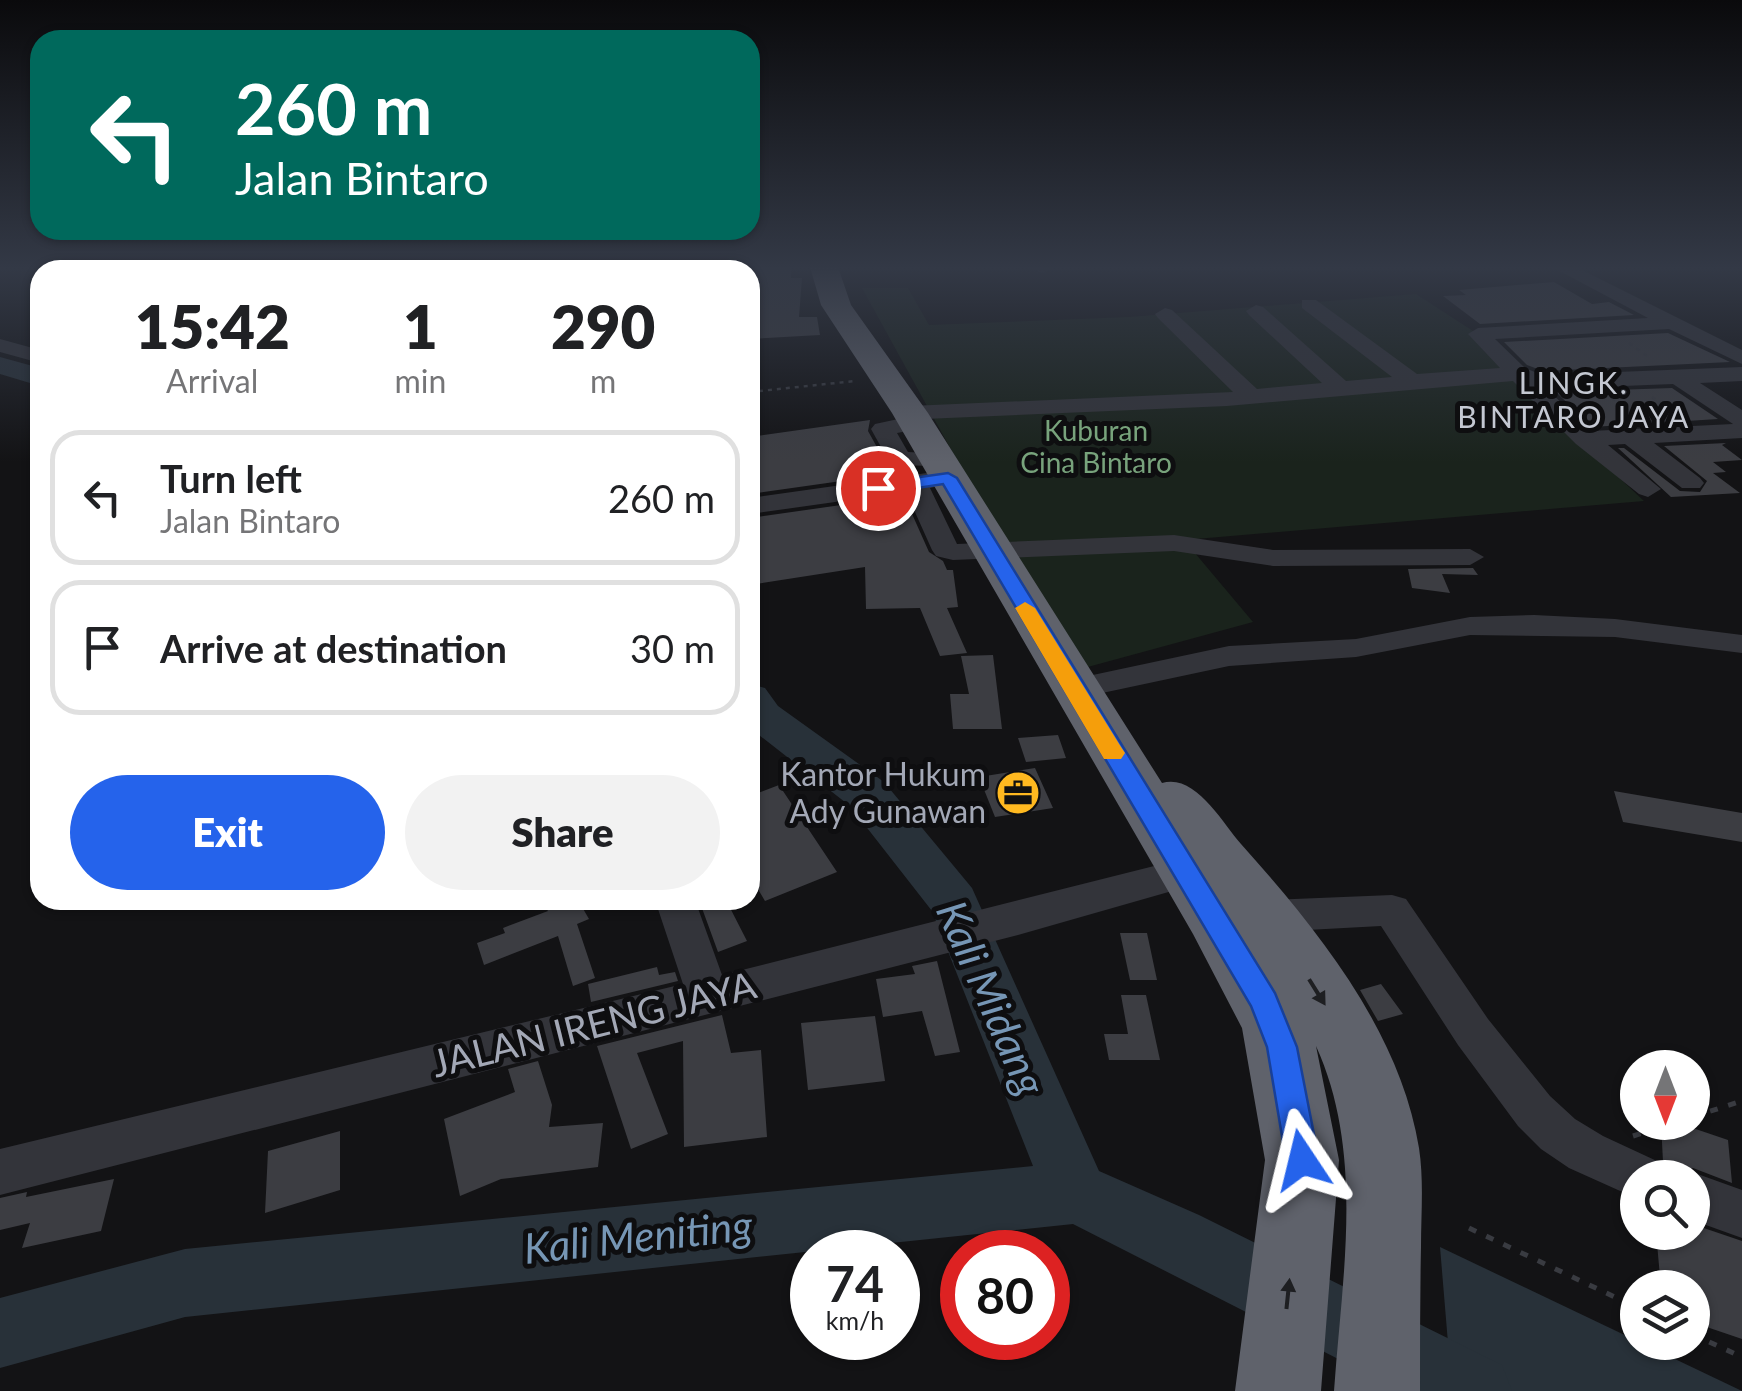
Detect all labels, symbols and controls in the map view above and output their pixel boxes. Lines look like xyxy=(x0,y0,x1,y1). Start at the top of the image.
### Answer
text: 260 m xyxy=(235,66,432,150)
icon: left xyxy=(70,70,200,200)
text: Jalan Bintaro xyxy=(235,151,489,205)
text: 15:42 xyxy=(135,290,290,362)
text: 1 xyxy=(403,290,438,362)
text: 290 xyxy=(551,290,655,362)
text: Arrival xyxy=(166,361,258,400)
text: min xyxy=(394,361,446,400)
text: m xyxy=(590,361,616,400)
district label: LINGK. BINTARO JAYA xyxy=(1457,364,1691,434)
park label: Kuburan Cina Bintaro xyxy=(1020,413,1172,479)
pin xyxy=(836,446,921,531)
text: Turn left xyxy=(160,455,302,501)
icon: arrive xyxy=(851,461,906,516)
icon: left xyxy=(75,470,130,525)
text: 260 m xyxy=(608,475,715,521)
text: Jalan Bintaro xyxy=(160,501,340,540)
icon: arrive xyxy=(75,620,130,675)
text: Arrive at destination xyxy=(160,625,507,671)
text: 30 m xyxy=(630,625,715,671)
place label: Kantor Hukum Ady Gunawan xyxy=(780,754,986,830)
office icon: Kantor Hukum Ady Gunawan xyxy=(995,770,1041,816)
button: Exit xyxy=(70,775,385,890)
button: Share xyxy=(405,775,720,890)
water label: Kali Midang xyxy=(927,893,1057,1103)
street label: JALAN IRENG JAYA xyxy=(427,960,761,1086)
one-way arrow xyxy=(1307,978,1325,1005)
north arrow xyxy=(1620,1050,1710,1140)
map controls xyxy=(1620,1050,1710,1360)
position arrow xyxy=(1250,1108,1354,1212)
button: search xyxy=(1620,1160,1710,1250)
water label: Kali Meniting xyxy=(521,1199,755,1273)
speed limit sign: 80 xyxy=(940,1230,1070,1360)
text: 74 xyxy=(826,1253,884,1313)
button: layers xyxy=(1620,1270,1710,1360)
one-way arrow xyxy=(1281,1278,1297,1309)
text: km/h xyxy=(826,1305,884,1335)

